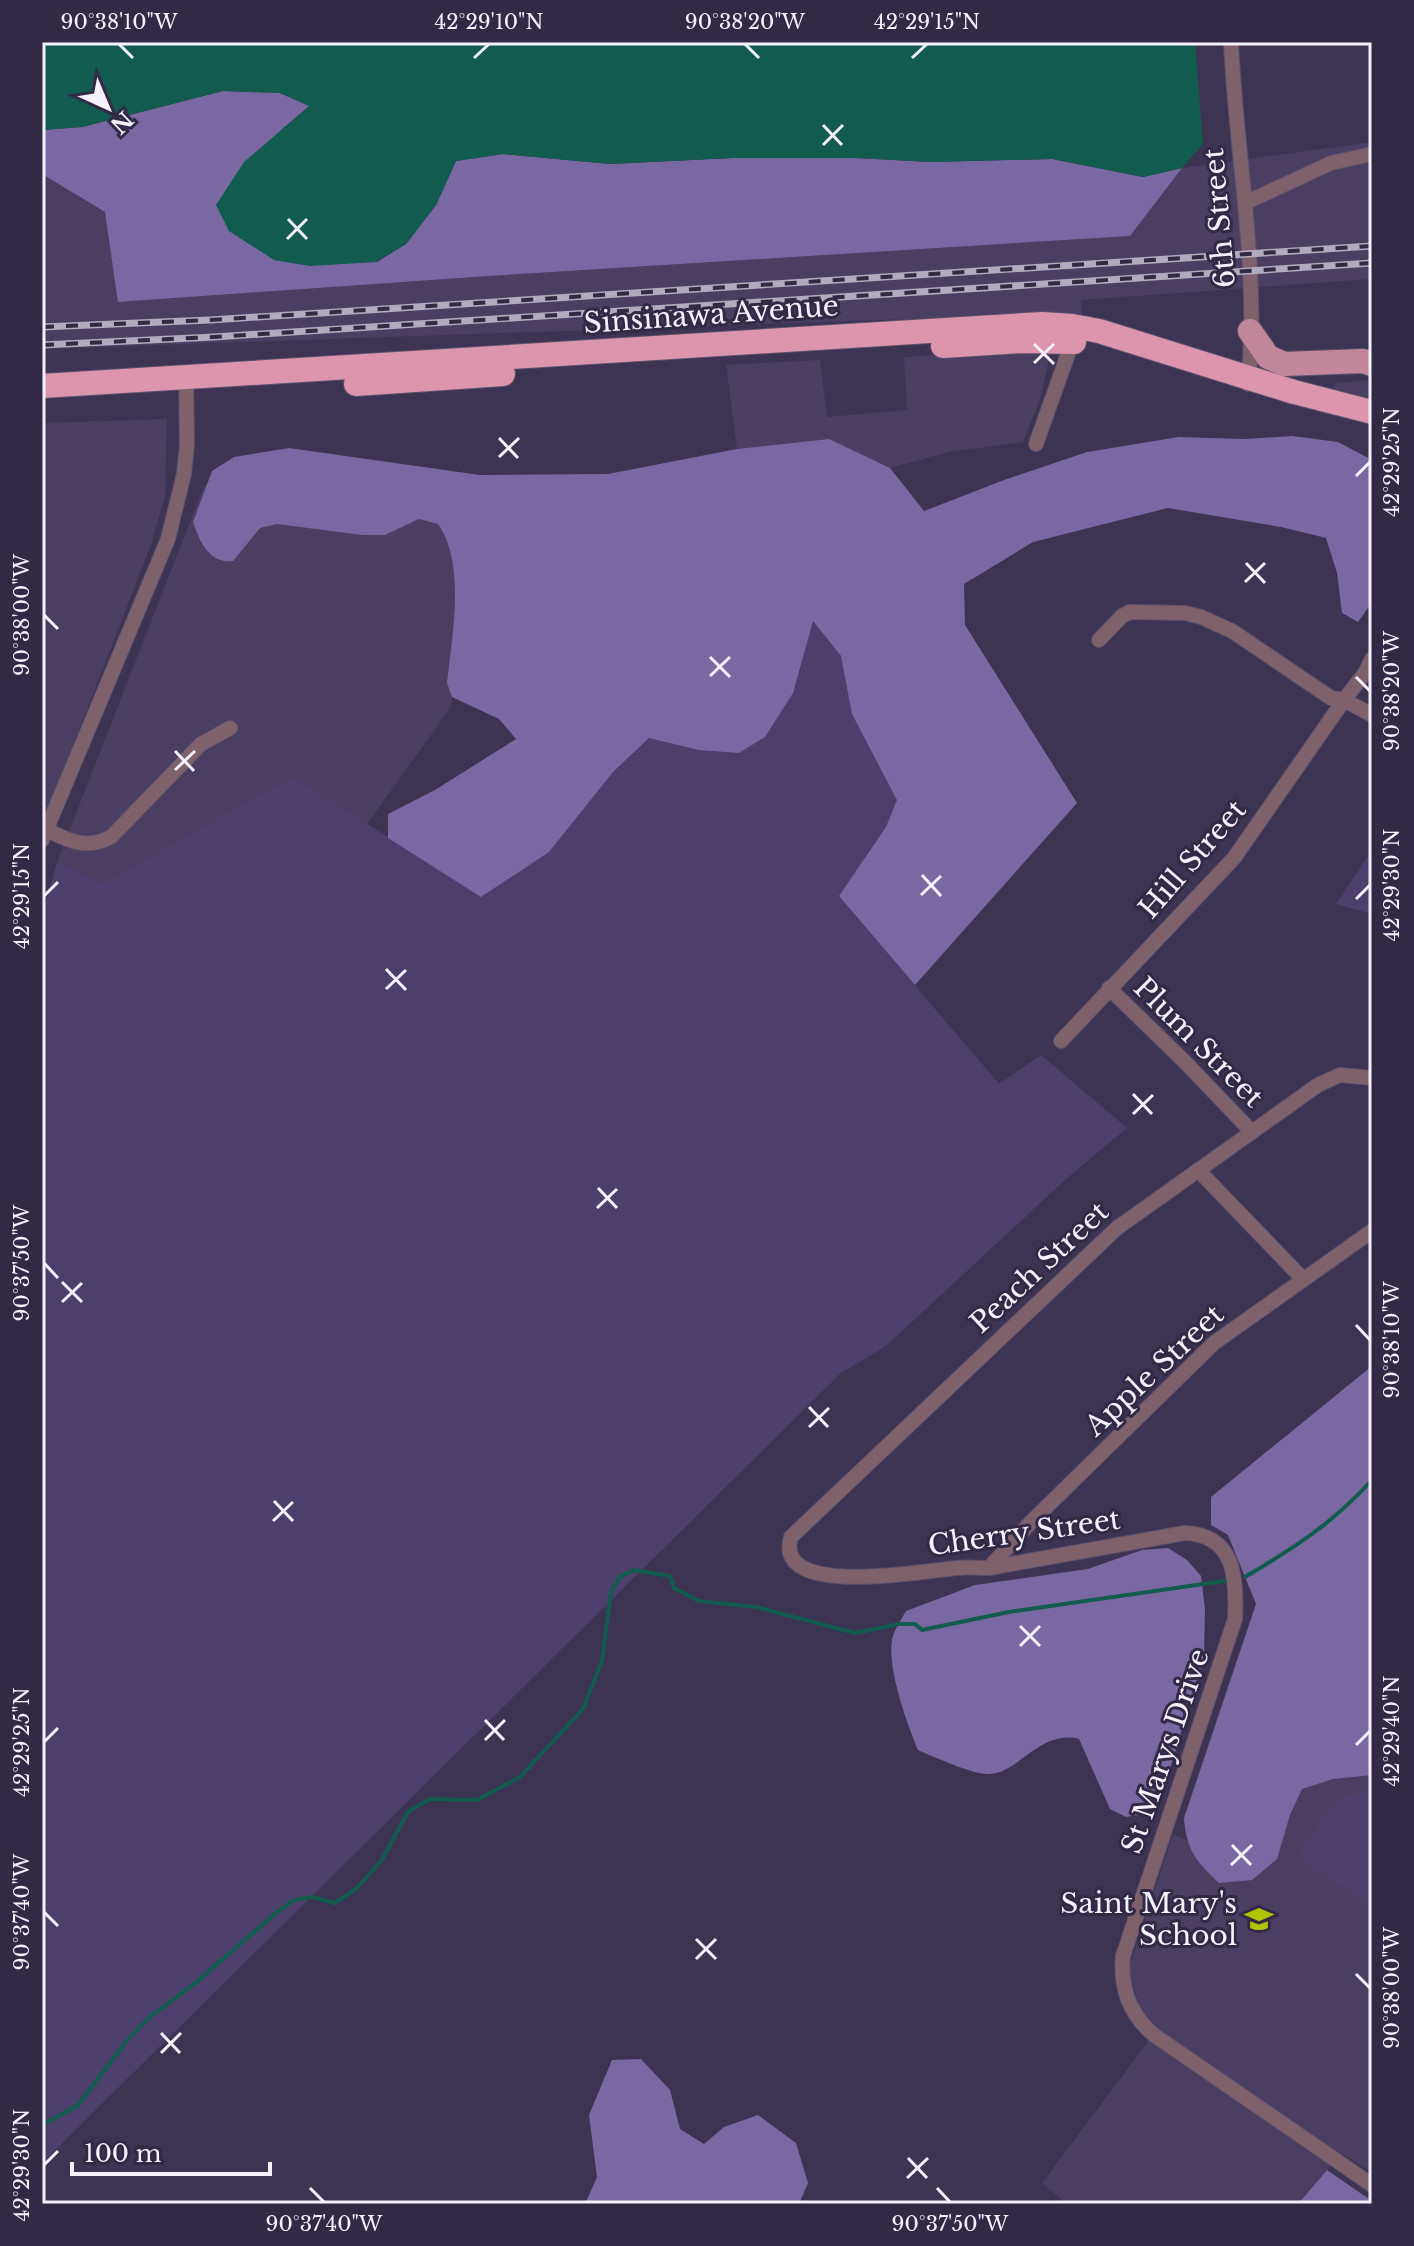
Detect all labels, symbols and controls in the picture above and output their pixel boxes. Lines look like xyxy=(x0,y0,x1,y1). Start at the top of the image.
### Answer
text: 90°38'10"W xyxy=(61,10,178,34)
text: 42°29'10"N xyxy=(435,10,544,34)
text: 90°38'20"W xyxy=(685,10,806,34)
text: 42°29'15"N xyxy=(874,10,980,34)
north arrow xyxy=(68,68,148,148)
text: N xyxy=(105,105,138,139)
street label: 6th Street xyxy=(1196,146,1243,289)
street label: Sinsinawa Avenue xyxy=(582,288,840,341)
text: 42°29'25"N xyxy=(1380,407,1404,517)
text: 90°38'00"W xyxy=(10,553,34,676)
text: 90°38'20"W xyxy=(1380,630,1404,751)
street label: Hill Street xyxy=(1131,792,1254,926)
text: 42°29'30"N xyxy=(1380,829,1404,941)
text: 42°29'15"N xyxy=(10,843,34,949)
street label: Plum Street xyxy=(1126,970,1271,1115)
street label: Peach Street xyxy=(963,1194,1116,1340)
text: 90°37'50"W xyxy=(10,1204,34,1321)
text: 90°38'10"W xyxy=(1380,1281,1404,1398)
street label: Apple Street xyxy=(1077,1297,1231,1444)
street label: Cherry Street xyxy=(926,1502,1123,1563)
street label: St Marys Drive xyxy=(1114,1644,1217,1858)
text: 42°29'40"N xyxy=(1380,1675,1404,1787)
text: 42°29'25"N xyxy=(10,1687,34,1797)
text: 90°37'40"W xyxy=(10,1853,34,1970)
place label: Saint Mary's School xyxy=(1060,1886,1237,1953)
school or university icon: Saint Mary's School xyxy=(1244,1904,1274,1934)
text: 90°38'00"W xyxy=(1380,1926,1404,2049)
text: 42°29'30"N xyxy=(10,2109,34,2221)
scale bar xyxy=(72,2126,270,2176)
text: 100 m xyxy=(84,2139,162,2168)
text: 90°37'40"W xyxy=(266,2212,383,2236)
text: 90°37'50"W xyxy=(892,2212,1009,2236)

